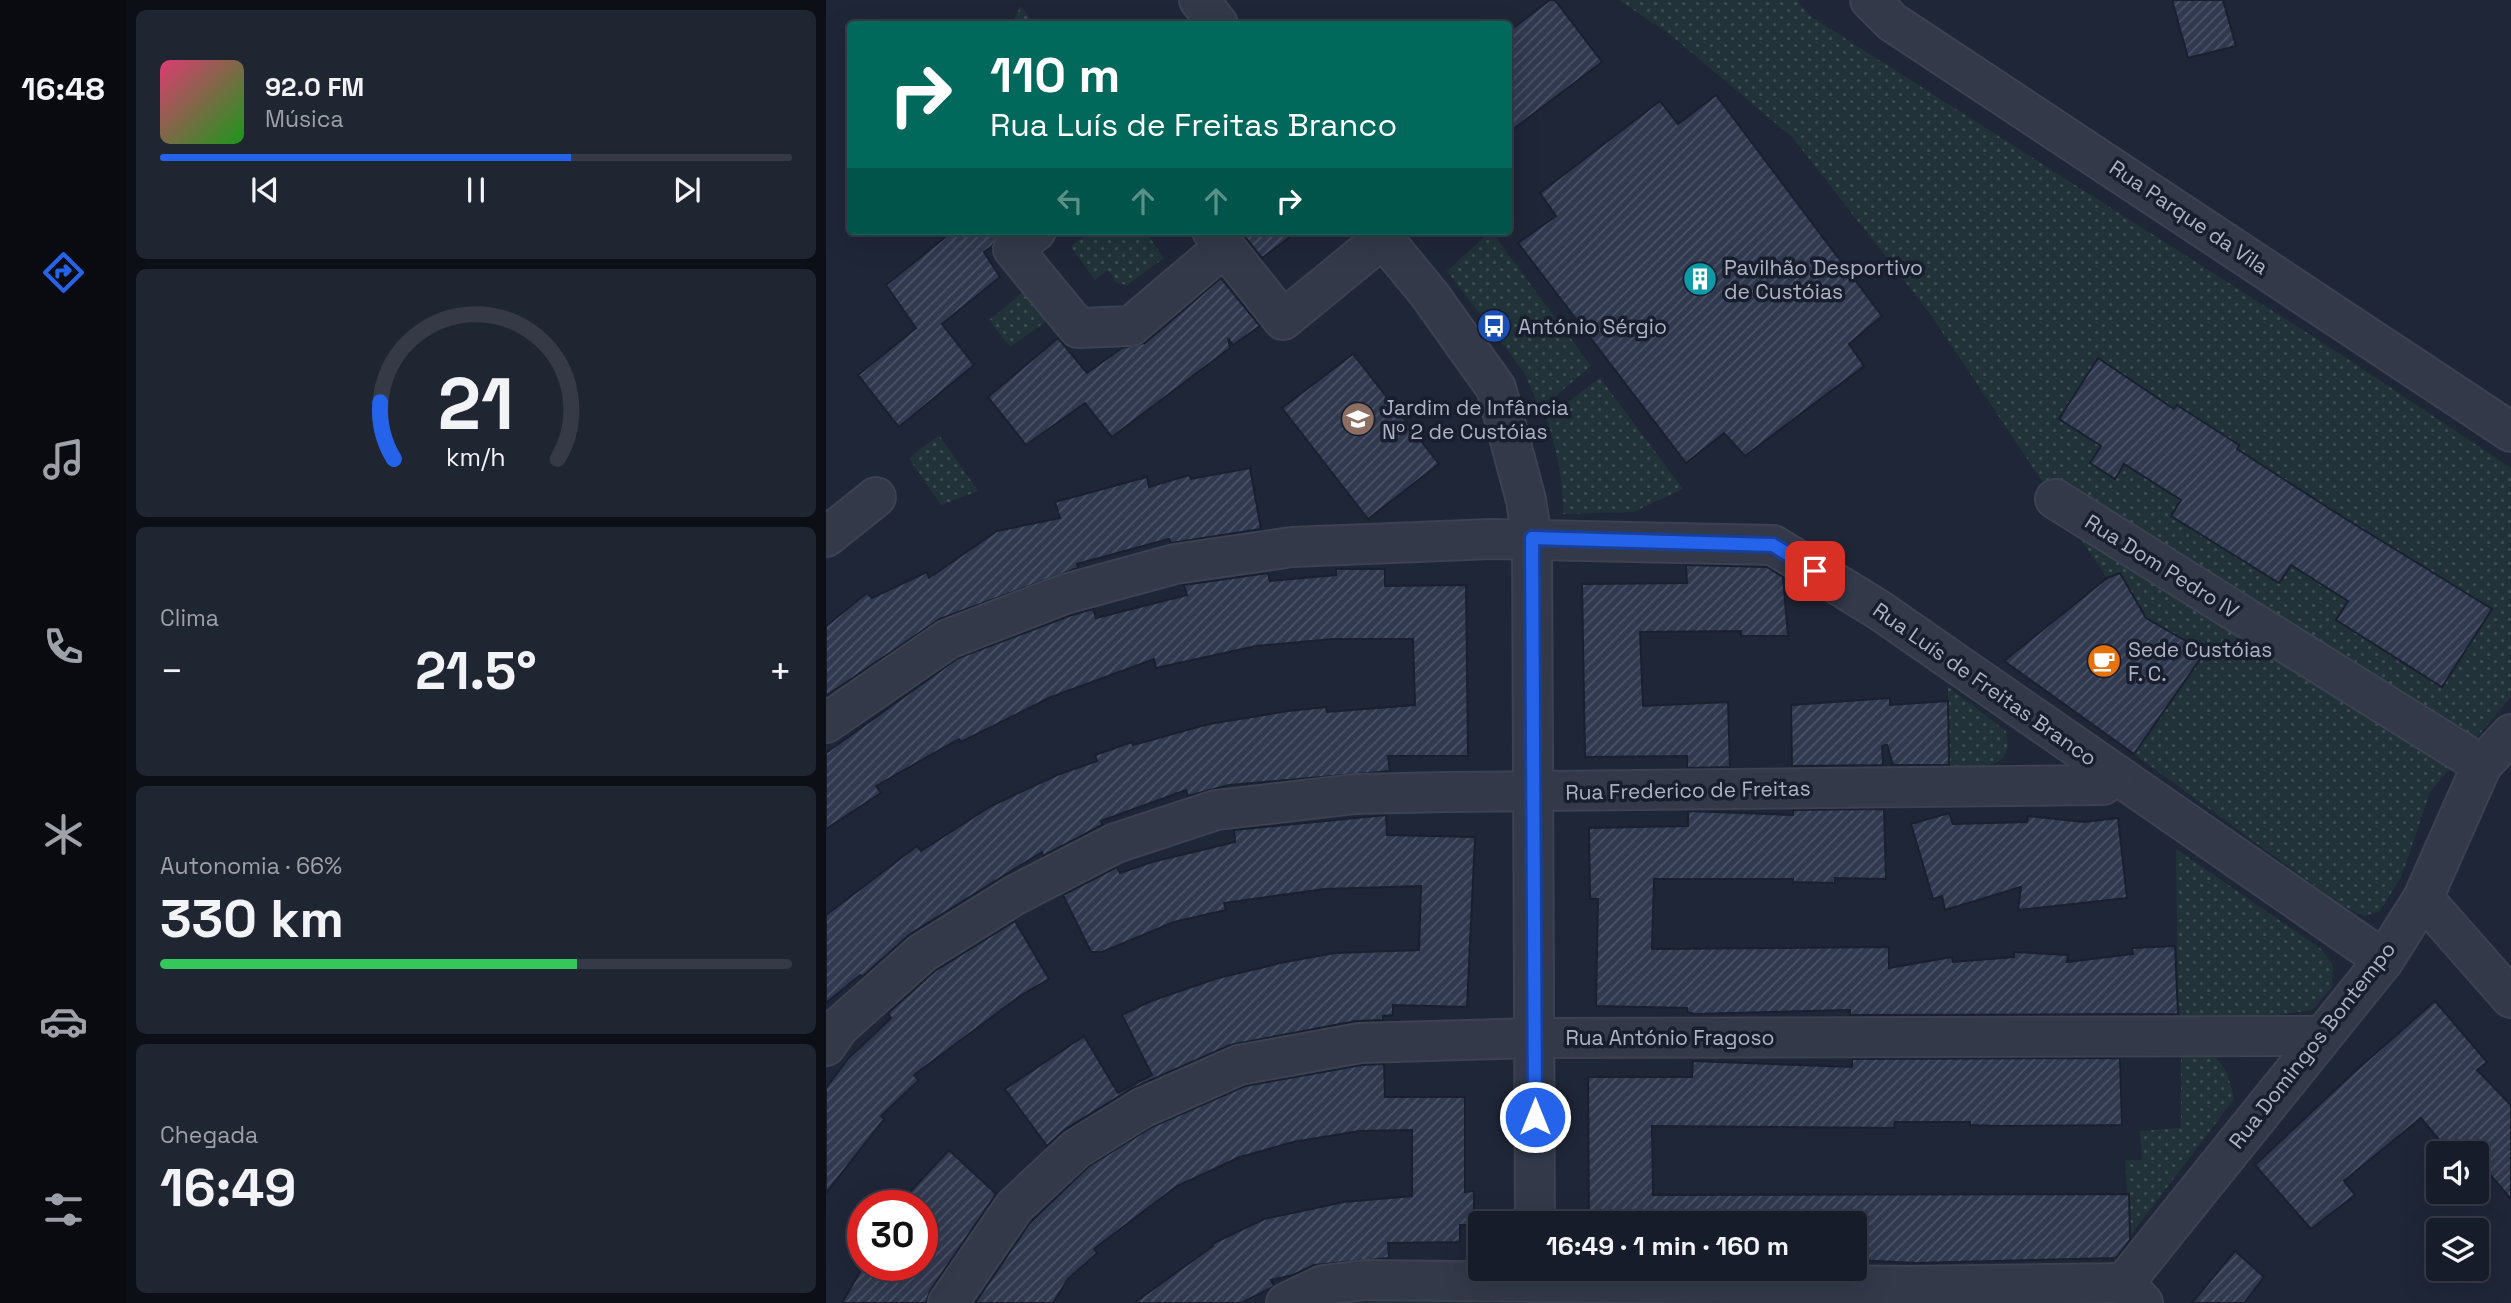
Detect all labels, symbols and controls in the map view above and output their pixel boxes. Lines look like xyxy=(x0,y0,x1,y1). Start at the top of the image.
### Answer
text: 110 m xyxy=(990,44,1120,106)
icon: right xyxy=(875,49,966,140)
text: 16:48 xyxy=(21,69,105,109)
text: 92.0 FM xyxy=(265,70,364,104)
text: Música xyxy=(265,104,344,134)
text: Rua Luís de Freitas Branco xyxy=(990,105,1397,145)
street label: Rua Parque da Vila xyxy=(2104,154,2274,280)
icon: previous xyxy=(246,171,284,209)
icon: pause xyxy=(457,171,495,209)
icon: next xyxy=(668,171,706,209)
icon: left xyxy=(1051,182,1089,220)
icon: ahead xyxy=(1124,182,1162,220)
icon: ahead xyxy=(1197,182,1235,220)
icon: right xyxy=(1270,182,1308,220)
icon: directions xyxy=(39,248,88,297)
place label: Pavilhão Desportivo de Custóias xyxy=(1724,254,1923,305)
building icon: Pavilhão Desportivo de Custóias xyxy=(1681,260,1719,298)
bus stop icon: António Sérgio xyxy=(1475,307,1513,345)
place label: António Sérgio xyxy=(1518,313,1667,340)
text: 21 xyxy=(438,357,514,450)
place label: Jardim de Infância Nº 2 de Custóias xyxy=(1382,394,1569,445)
school or university icon: Jardim de Infância Nº 2 de Custóias xyxy=(1339,400,1377,438)
icon: music xyxy=(39,435,88,484)
text: km/h xyxy=(446,441,506,473)
street label: Rua Dom Pedro IV xyxy=(2080,508,2244,624)
pin xyxy=(1785,541,1845,601)
icon: arrive xyxy=(1796,552,1834,590)
street label: Rua Luís de Freitas Branco xyxy=(1868,596,2102,772)
text: Clima xyxy=(160,603,219,633)
icon: phone xyxy=(39,622,88,671)
place label: Sede Custóias F. C. xyxy=(2128,636,2272,687)
text: 21.5° xyxy=(415,638,537,704)
cafe icon: Sede Custóias F. C. xyxy=(2085,642,2123,680)
text: − xyxy=(160,647,184,695)
text: + xyxy=(768,647,792,695)
street label: Rua Frederico de Freitas xyxy=(1565,774,1811,806)
icon: climate xyxy=(39,810,88,859)
text: Autonomia · 66% xyxy=(160,851,342,881)
text: 330 km xyxy=(160,886,344,952)
street label: Rua Domingos Bontempo xyxy=(2223,936,2401,1154)
icon: car xyxy=(39,997,88,1046)
street label: Rua António Fragoso xyxy=(1566,1024,1774,1051)
position arrow xyxy=(1498,1080,1572,1154)
text: Chegada xyxy=(160,1120,258,1150)
map controls xyxy=(2426,1141,2489,1281)
button: sound xyxy=(2426,1141,2489,1204)
text: 16:49 xyxy=(160,1155,296,1221)
icon: filters xyxy=(39,1185,88,1234)
speed limit sign: 30 xyxy=(847,1190,938,1281)
button: layers xyxy=(2426,1218,2489,1281)
text: 16:49 · 1 min · 160 m xyxy=(1546,1229,1789,1263)

